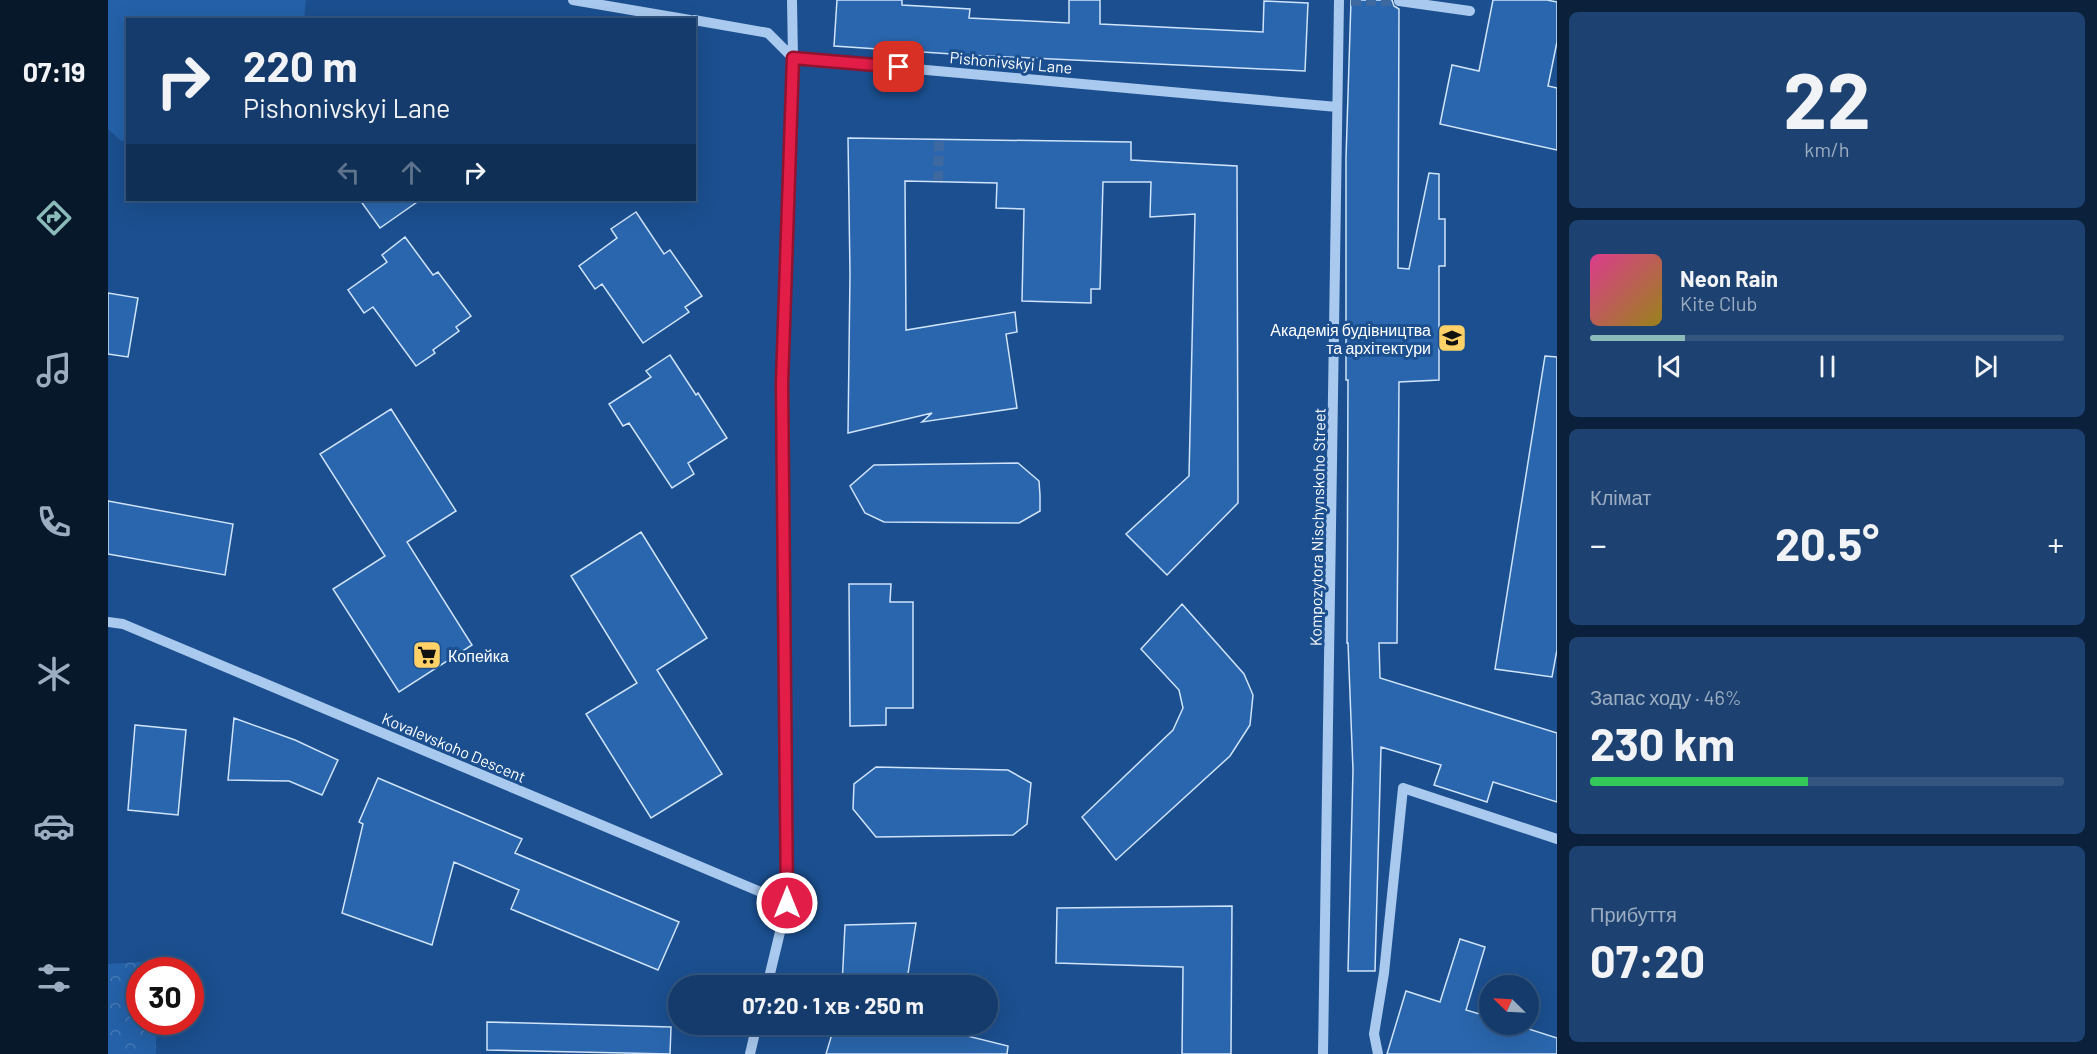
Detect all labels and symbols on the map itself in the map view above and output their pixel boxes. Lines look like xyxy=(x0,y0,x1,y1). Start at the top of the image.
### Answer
pin xyxy=(873,41,924,92)
street label: Pishonivskyi Lane xyxy=(949,47,1073,77)
place label: Академія будівництва та архітектури xyxy=(1270,320,1431,357)
school or university icon: Академія будівництва та архітектури xyxy=(1436,322,1468,354)
street label: Kompozytora Nischynskoho Street xyxy=(1305,408,1329,646)
supermarket icon: Копейка xyxy=(411,639,443,671)
place label: Копейка xyxy=(448,646,509,665)
street label: Kovalevskoho Descent xyxy=(379,708,529,786)
position arrow xyxy=(755,871,819,935)
speed limit sign: 30 xyxy=(126,957,204,1035)
north arrow xyxy=(1479,975,1539,1035)

